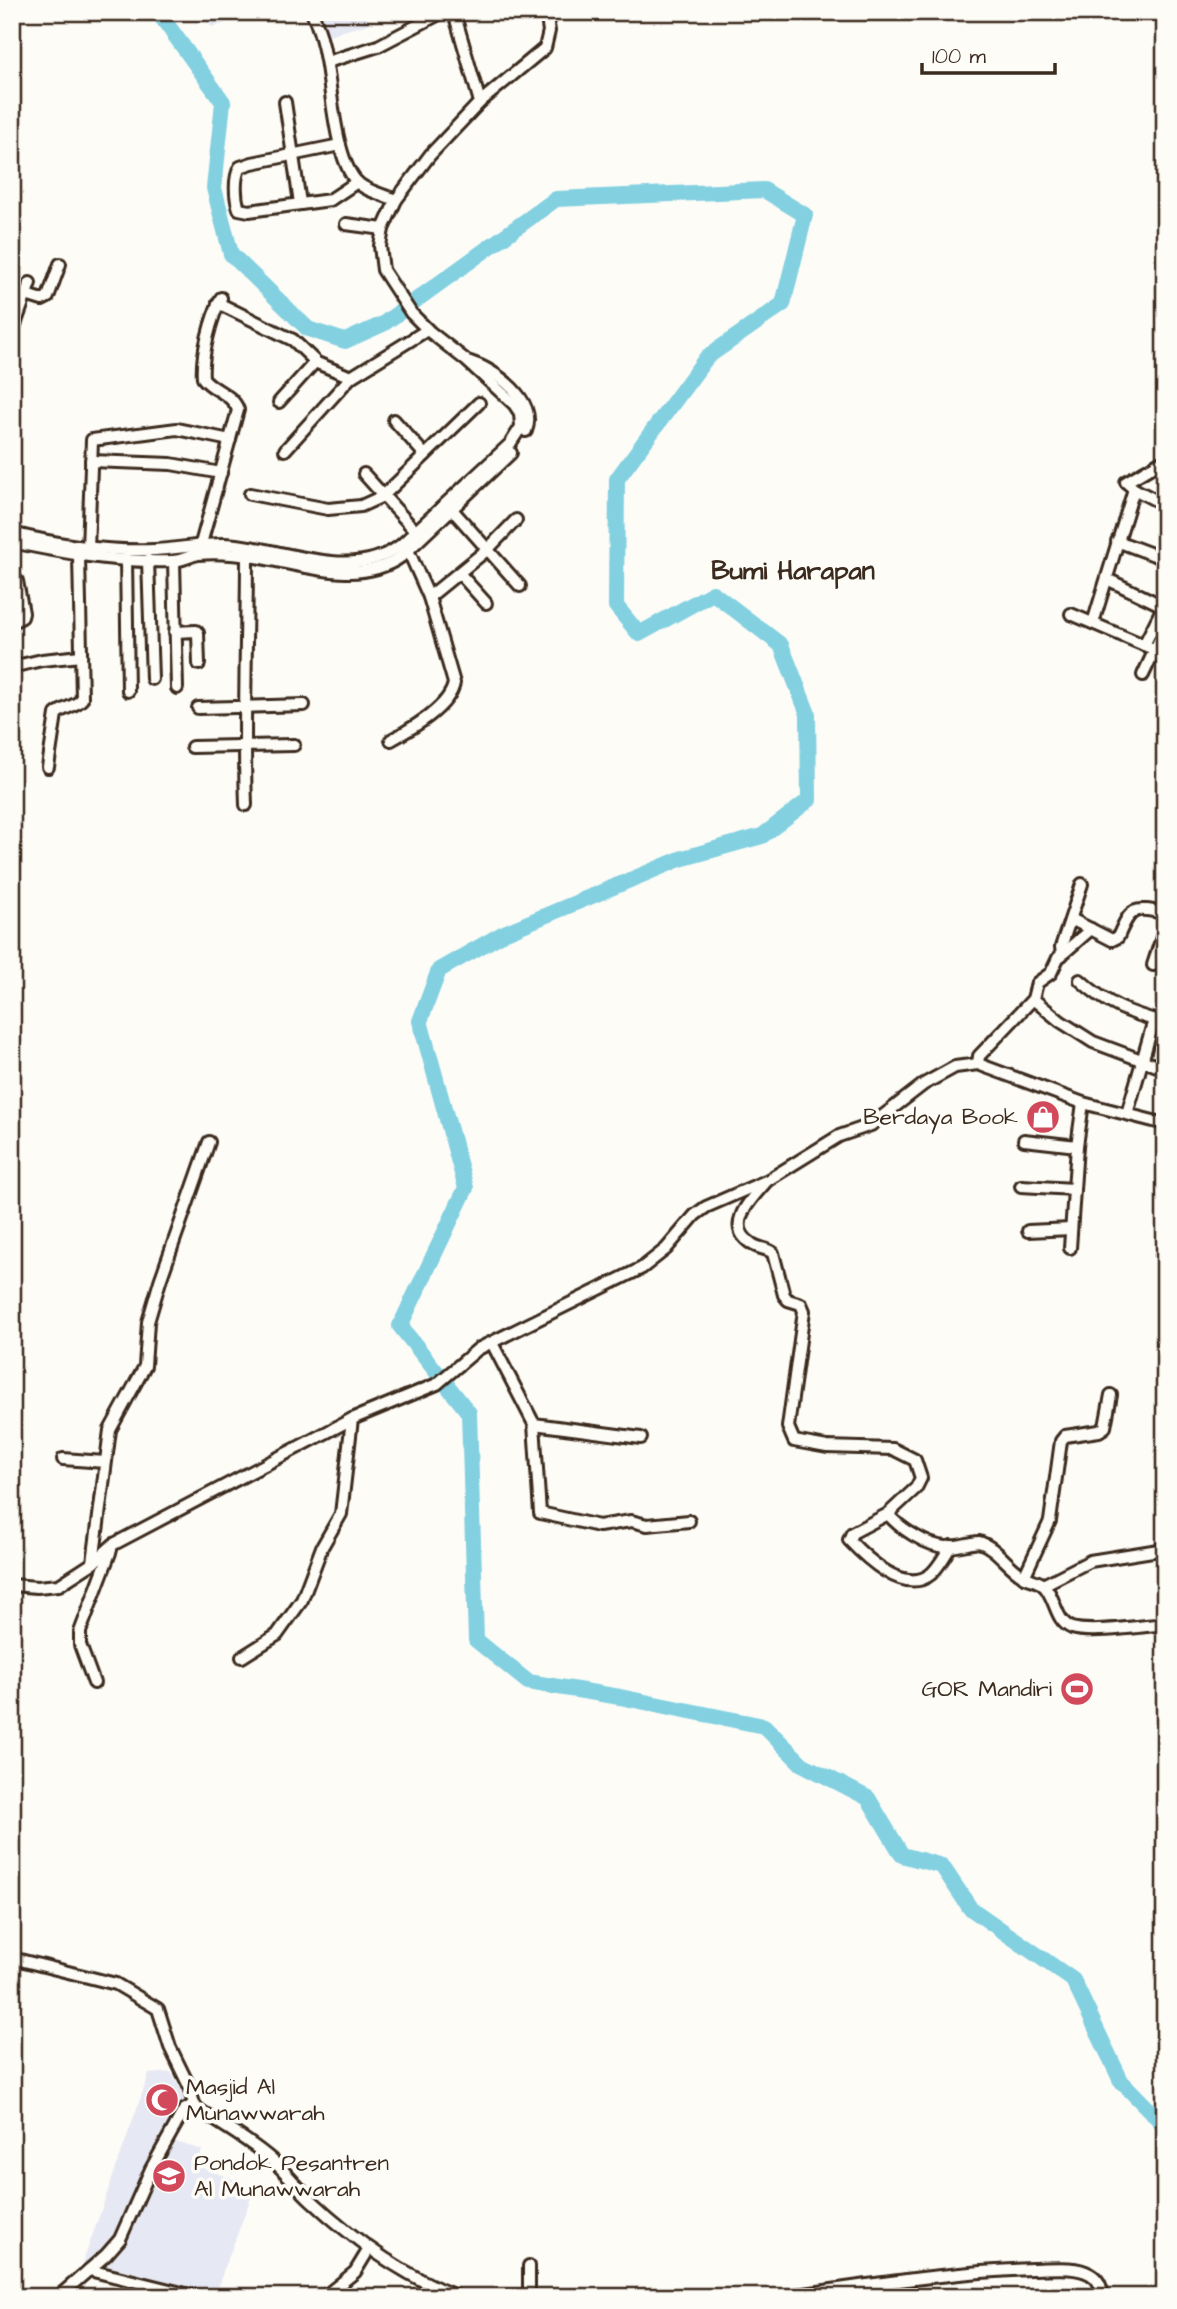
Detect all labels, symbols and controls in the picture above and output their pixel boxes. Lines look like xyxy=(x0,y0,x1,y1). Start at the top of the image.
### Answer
scale bar xyxy=(922,32,1054,76)
text: 100 m xyxy=(932,42,987,71)
district label: Bumi Harapan xyxy=(711,553,875,589)
shop icon: Berdaya Book xyxy=(1024,1098,1062,1136)
place label: Berdaya Book xyxy=(863,1101,1018,1134)
sports icon: GOR Mandiri xyxy=(1058,1670,1096,1708)
place label: GOR Mandiri xyxy=(921,1673,1053,1705)
place label: Masjid Al Munawwarah xyxy=(186,2071,325,2129)
mosque icon: Masjid Al Munawwarah xyxy=(143,2081,181,2119)
place label: Pondok Pesantren Al Munawwarah xyxy=(194,2147,389,2205)
school or university icon: Pondok Pesantren Al Munawwarah xyxy=(150,2157,188,2195)

